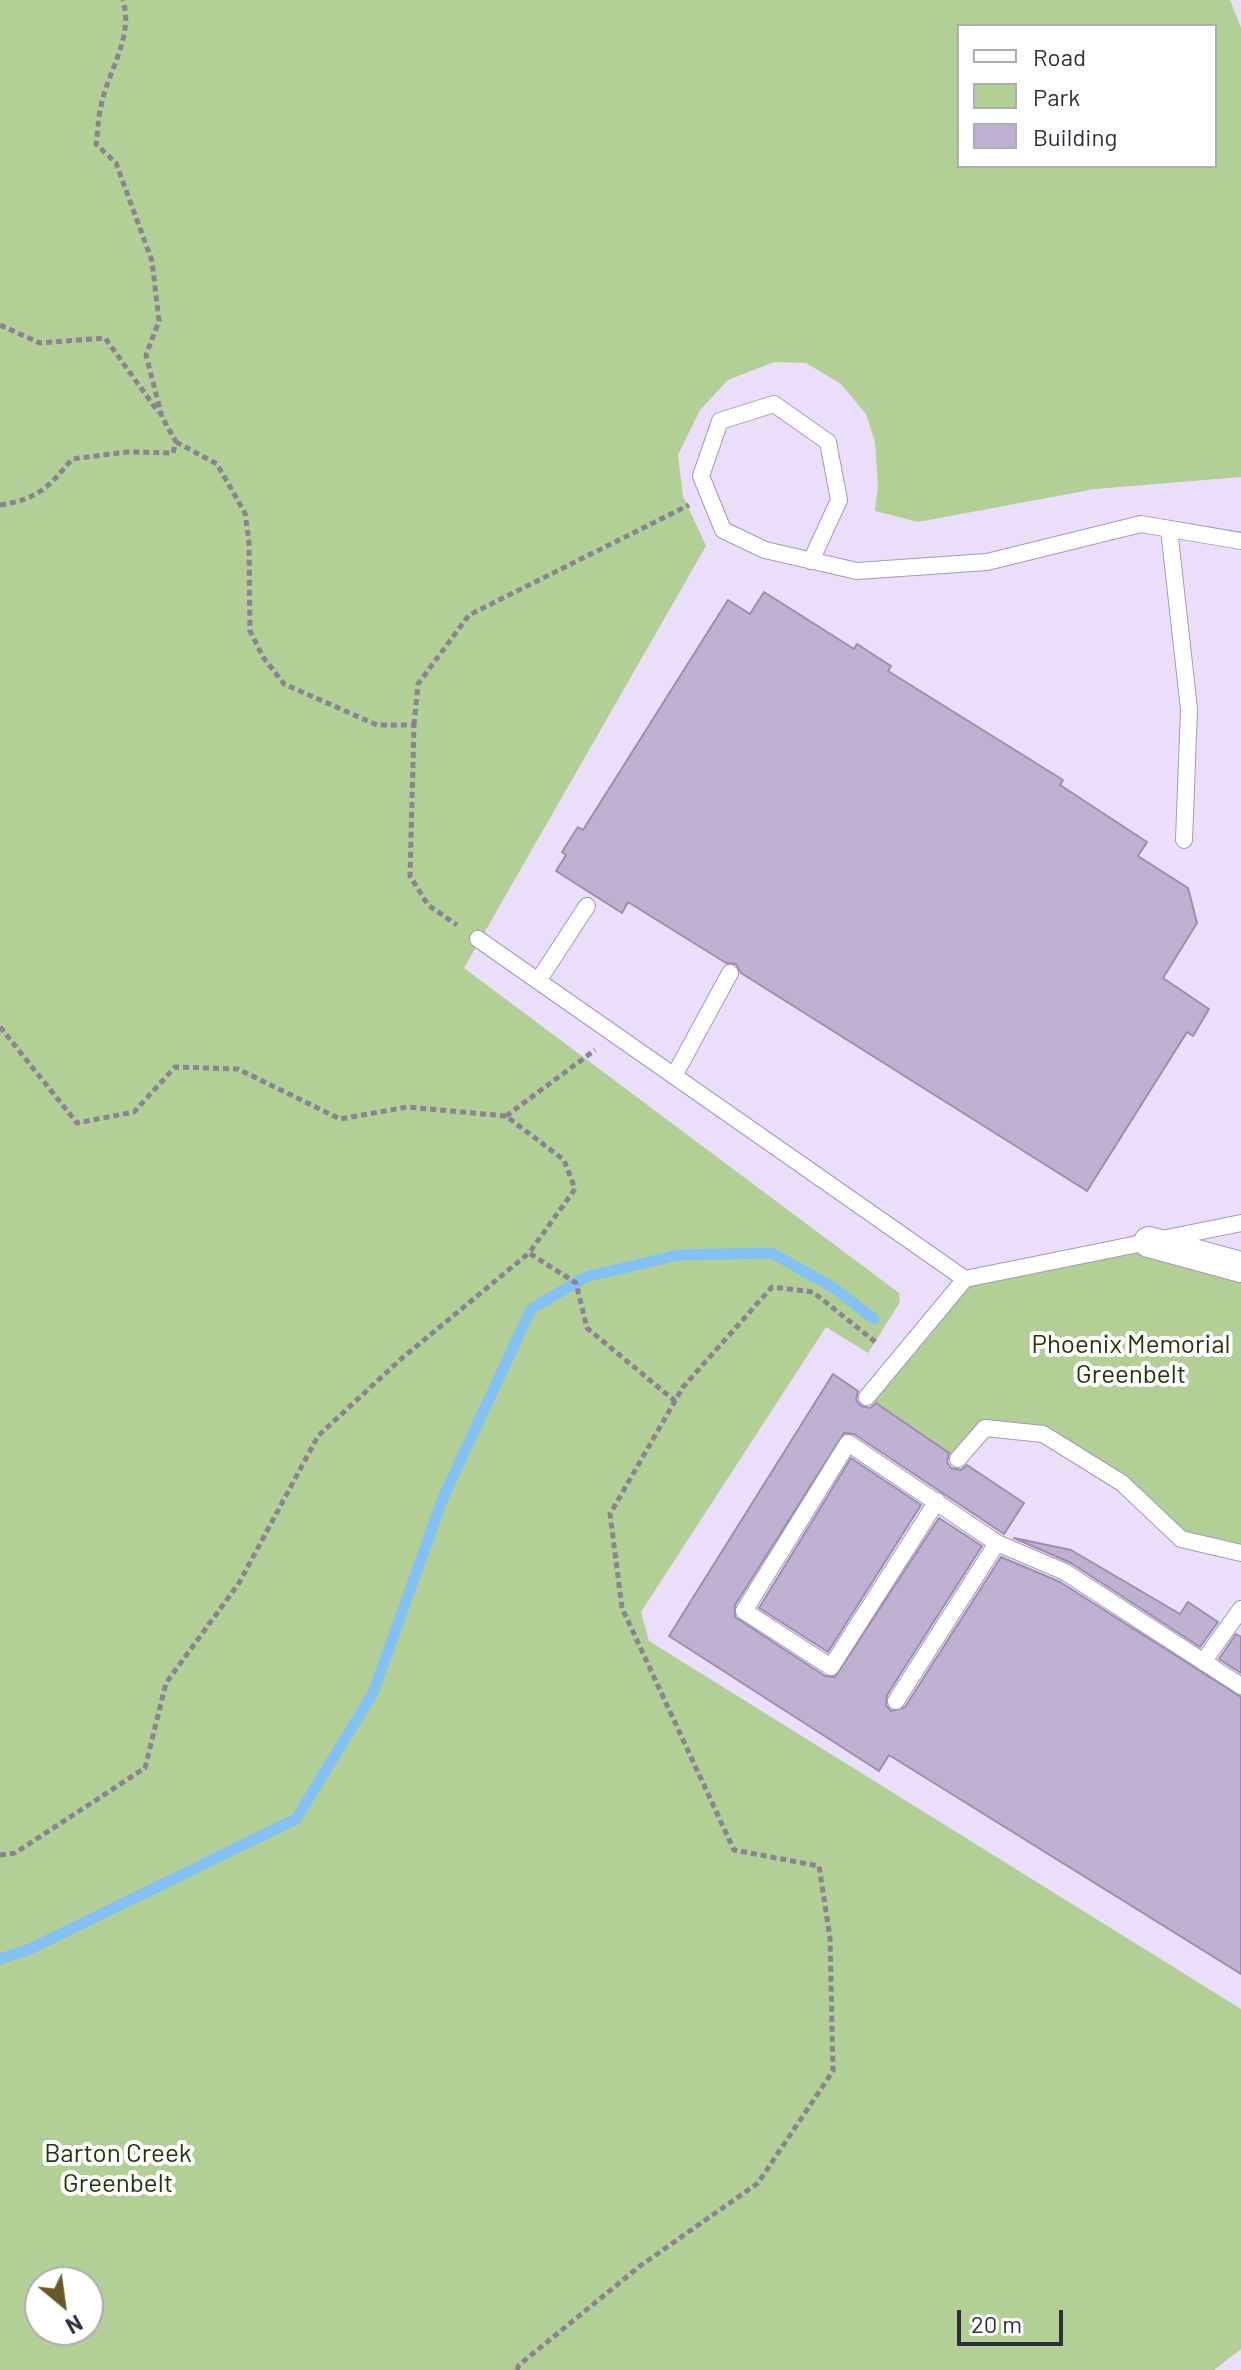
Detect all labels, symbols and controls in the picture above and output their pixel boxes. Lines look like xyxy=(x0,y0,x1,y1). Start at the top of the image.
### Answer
legend xyxy=(957,24,1217,168)
text: Road xyxy=(1033,42,1086,71)
text: Park xyxy=(1033,82,1080,111)
text: Building xyxy=(1033,122,1117,151)
park label: Phoenix Memorial Greenbelt xyxy=(1032,1328,1230,1390)
park label: Barton Creek Greenbelt xyxy=(44,2137,192,2198)
north arrow xyxy=(24,2266,104,2346)
scale bar xyxy=(961,2294,1067,2344)
text: 20 m xyxy=(971,2309,1022,2338)
text: N xyxy=(62,2310,87,2340)

